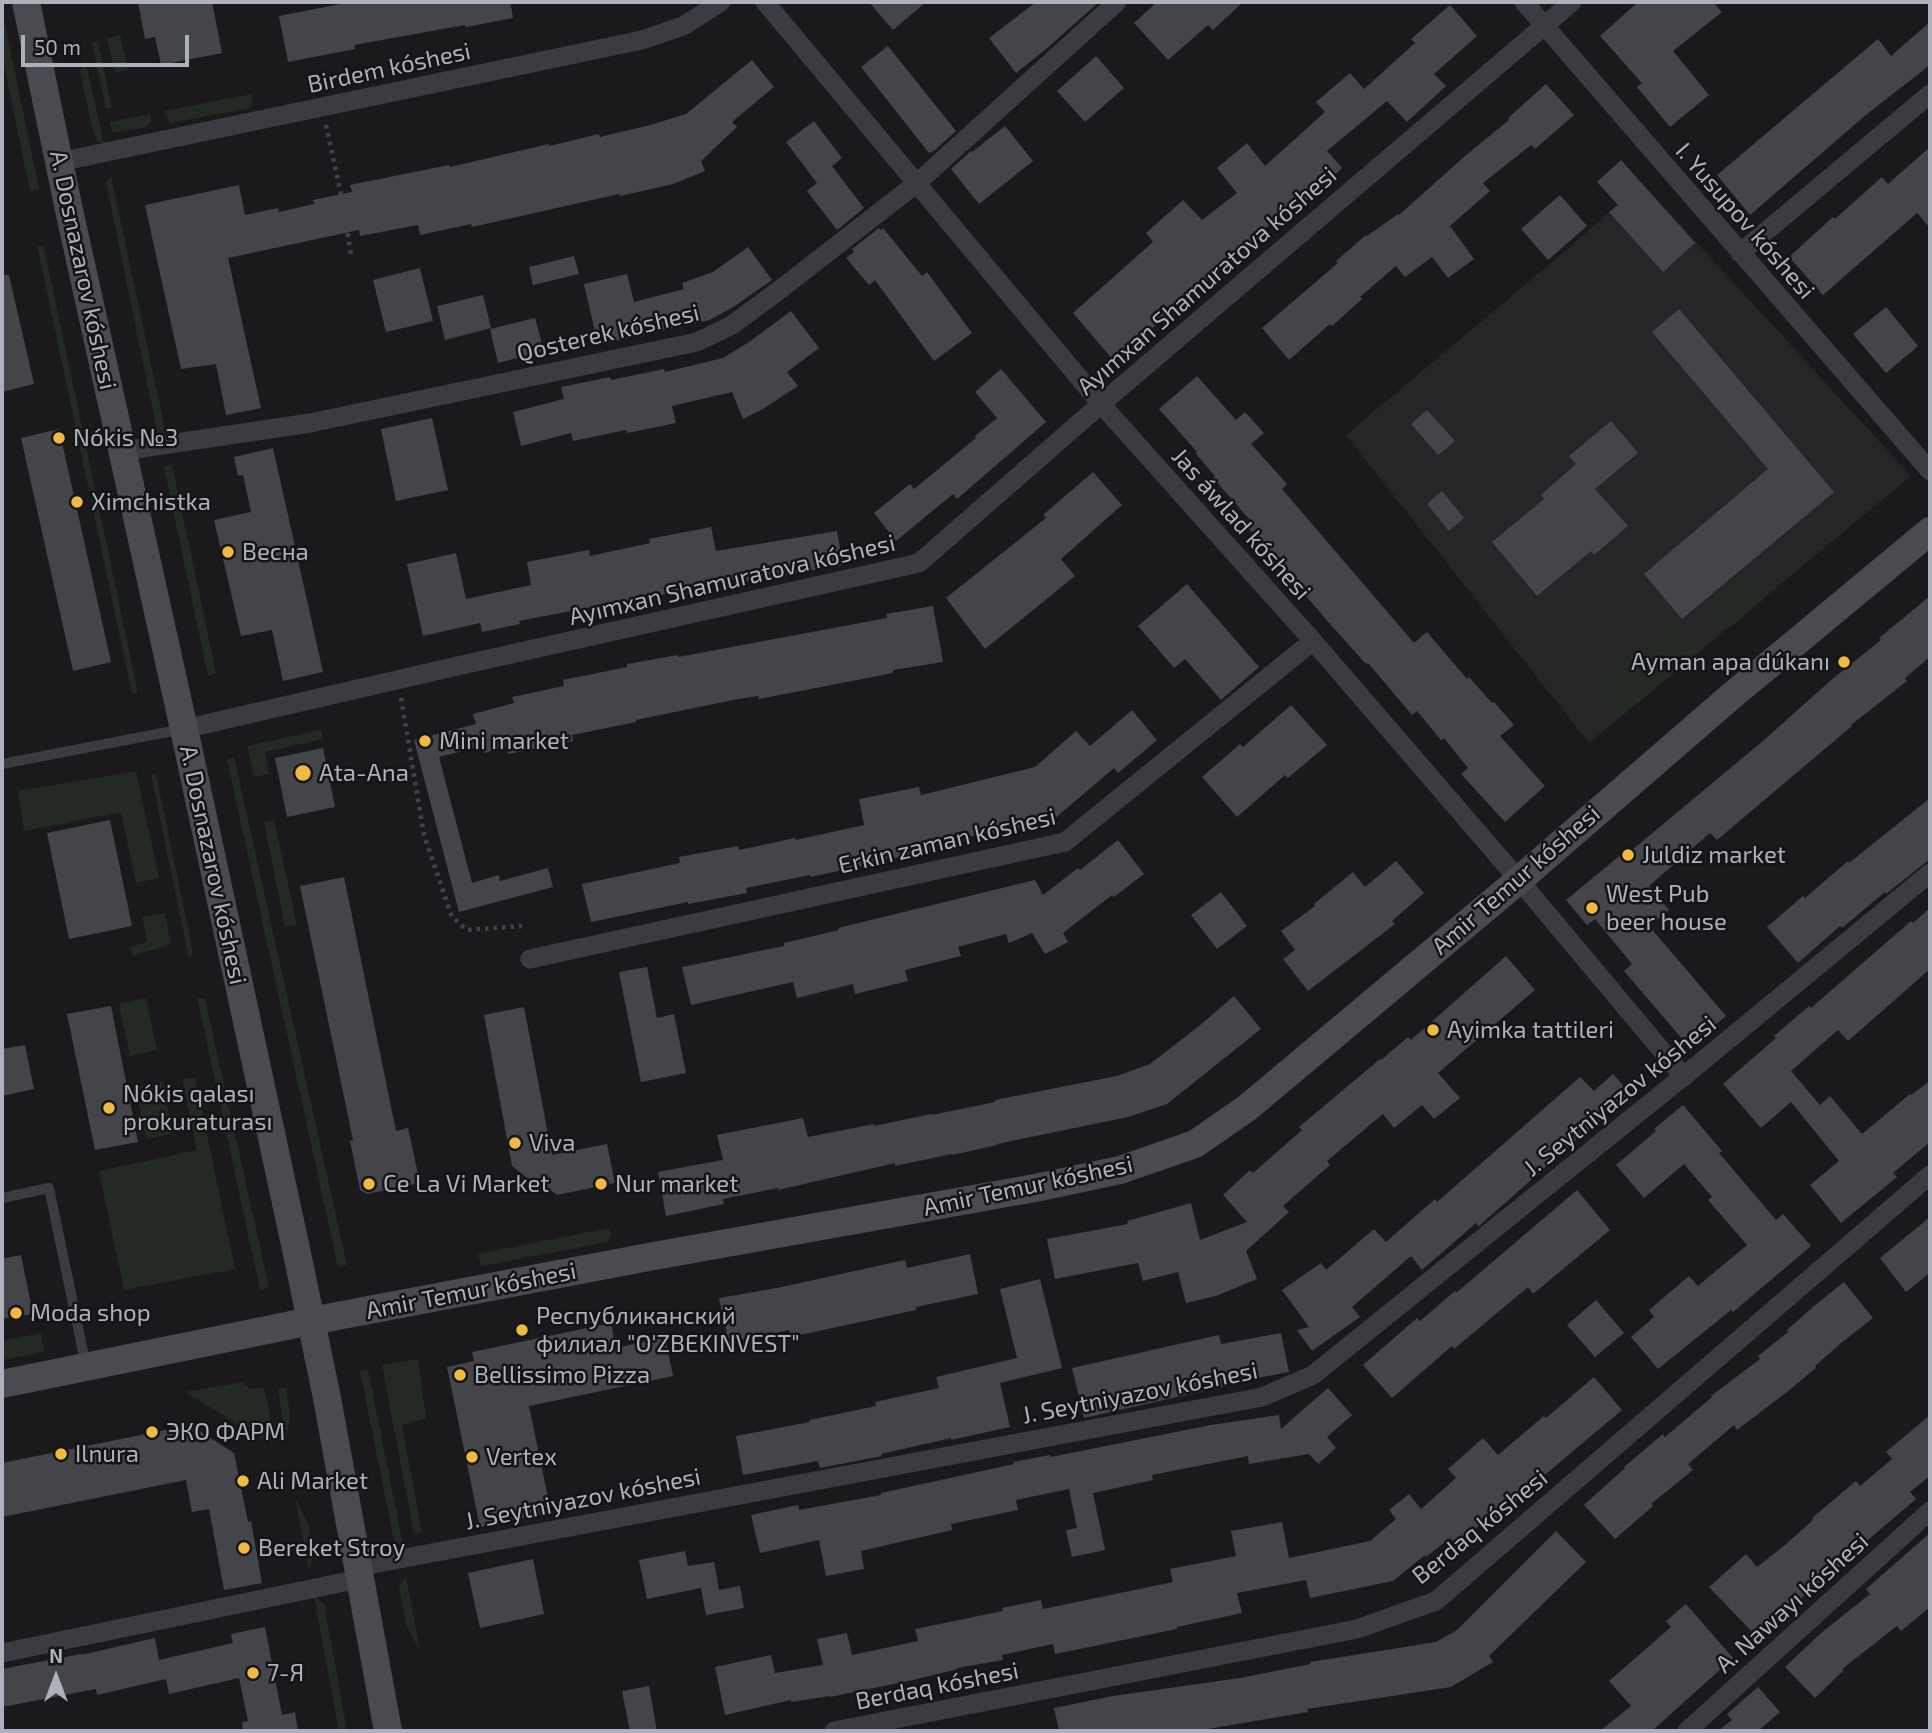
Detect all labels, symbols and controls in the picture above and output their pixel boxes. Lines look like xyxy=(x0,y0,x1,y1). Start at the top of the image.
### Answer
scale bar xyxy=(24,21,192,65)
text: 50 m xyxy=(34,34,81,59)
street label: Birdem kóshesi xyxy=(305,37,473,99)
street label: I. Yusupov kóshesi xyxy=(1669,137,1821,305)
street label: A. Dosnazarov kóshesi xyxy=(44,148,122,392)
street label: Ayımxan Shamuratova kóshesi xyxy=(1072,161,1342,401)
street label: Qosterek kóshesi xyxy=(514,298,702,368)
place label: Nókis №3 xyxy=(73,424,178,452)
marker: Nókis №3 xyxy=(51,430,67,446)
street label: Jas áwlad kóshesi xyxy=(1165,442,1317,606)
place label: Ximchistka xyxy=(91,488,211,516)
marker: Ximchistka xyxy=(69,494,85,510)
street label: Ayımxan Shamuratova kóshesi xyxy=(566,528,898,632)
place label: Весна xyxy=(242,538,309,566)
marker: Весна xyxy=(220,544,236,560)
place label: Ayman apa dúkanı xyxy=(1631,648,1830,676)
marker: Ayman apa dúkanı xyxy=(1836,654,1852,670)
place label: Mini market xyxy=(439,727,569,755)
marker: Mini market xyxy=(417,733,433,749)
street label: A. Dosnazarov kóshesi xyxy=(174,743,252,987)
place label: Ata-Ana xyxy=(319,759,409,787)
marker: Ata-Ana xyxy=(293,763,313,783)
street label: Amir Temur kóshesi xyxy=(1426,799,1606,961)
street label: Erkin zaman kóshesi xyxy=(836,802,1058,880)
place label: Juldiz market xyxy=(1642,841,1786,869)
marker: Juldiz market xyxy=(1620,847,1636,863)
place label: West Pub beer house xyxy=(1606,880,1727,936)
marker: West Pub beer house xyxy=(1584,900,1600,916)
street label: J. Seytniyazov kóshesi xyxy=(1518,1010,1722,1182)
place label: Ayimka tattileri xyxy=(1447,1016,1614,1044)
marker: Ayimka tattileri xyxy=(1425,1022,1441,1038)
place label: Nókis qalası prokuraturası xyxy=(123,1080,272,1136)
marker: Nókis qalası prokuraturası xyxy=(101,1100,117,1116)
place label: Viva xyxy=(529,1129,575,1157)
marker: Viva xyxy=(507,1135,523,1151)
street label: Amir Temur kóshesi xyxy=(921,1150,1135,1222)
place label: Ce La Vi Market xyxy=(383,1170,549,1198)
place label: Nur market xyxy=(615,1170,738,1198)
marker: Ce La Vi Market xyxy=(361,1176,377,1192)
marker: Nur market xyxy=(593,1176,609,1192)
street label: Amir Temur kóshesi xyxy=(364,1257,578,1325)
place label: Moda shop xyxy=(30,1299,151,1327)
place label: Республиканский филиал "O'ZBEKINVEST" xyxy=(536,1302,800,1358)
marker: Moda shop xyxy=(8,1305,24,1321)
marker: Республиканский филиал "O'ZBEKINVEST" xyxy=(514,1322,530,1338)
street label: J. Seytniyazov kóshesi xyxy=(1020,1356,1260,1430)
place label: Bellissimo Pizza xyxy=(474,1361,650,1389)
marker: Bellissimo Pizza xyxy=(452,1367,468,1383)
place label: ЭКО ФАРМ xyxy=(166,1418,285,1446)
marker: ЭКО ФАРМ xyxy=(144,1424,160,1440)
place label: Ilnura xyxy=(75,1440,139,1468)
place label: Vertex xyxy=(486,1443,557,1471)
marker: Ilnura xyxy=(53,1446,69,1462)
marker: Vertex xyxy=(464,1449,480,1465)
street label: J. Seytniyazov kóshesi xyxy=(463,1462,703,1536)
street label: Berdaq kóshesi xyxy=(1407,1464,1553,1590)
place label: Ali Market xyxy=(257,1467,368,1495)
marker: Ali Market xyxy=(235,1473,251,1489)
street label: A. Nawayı kóshesi xyxy=(1710,1527,1874,1679)
place label: Bereket Stroy xyxy=(258,1534,405,1562)
marker: Bereket Stroy xyxy=(236,1540,252,1556)
north arrow xyxy=(21,1642,91,1712)
text: N xyxy=(49,1644,63,1667)
street label: Berdaq kóshesi xyxy=(853,1656,1021,1716)
place label: 7-Я xyxy=(267,1659,304,1687)
marker: 7-Я xyxy=(245,1665,261,1681)

